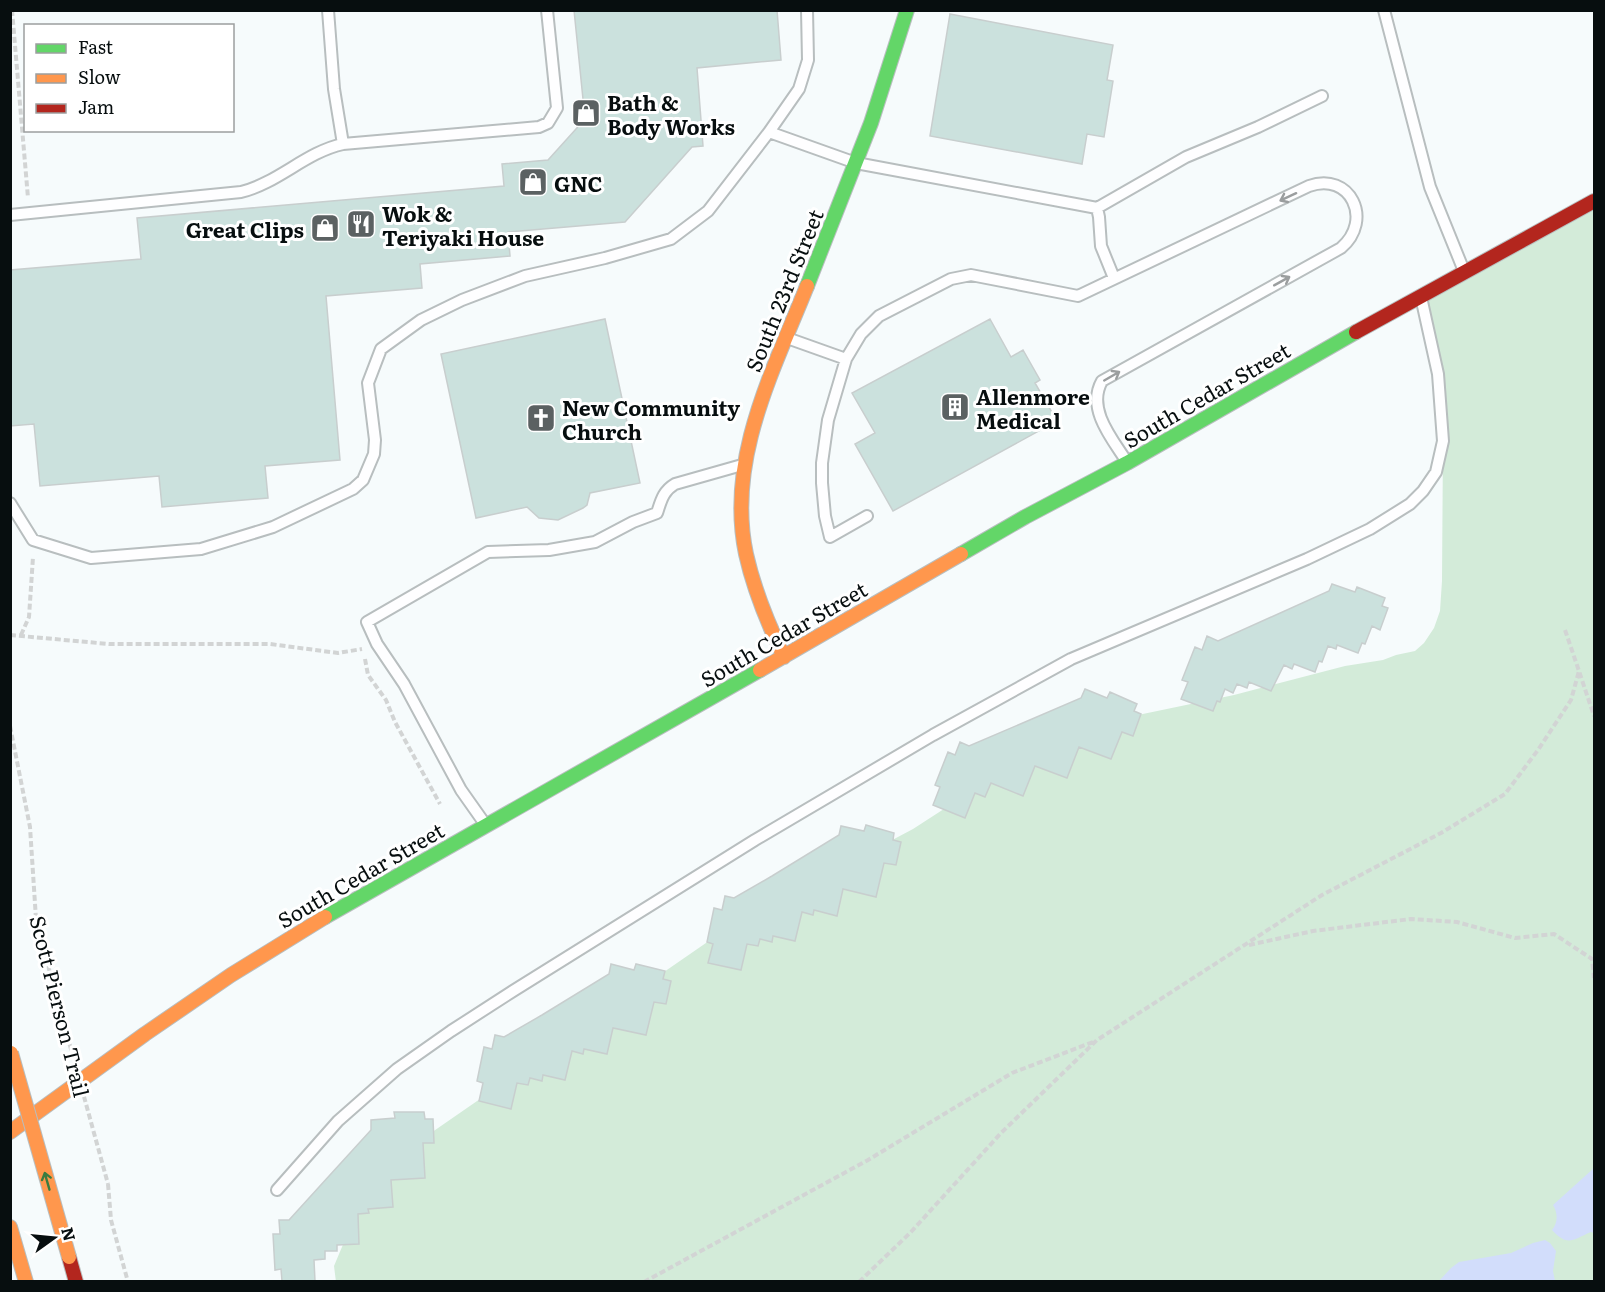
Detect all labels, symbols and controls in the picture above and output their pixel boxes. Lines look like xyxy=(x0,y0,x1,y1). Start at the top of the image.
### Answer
legend xyxy=(24,24,234,132)
text: Fast xyxy=(78,33,114,60)
text: Slow xyxy=(78,63,121,90)
place label: Bath & Body Works xyxy=(607,86,735,141)
text: Jam xyxy=(78,93,114,120)
shop icon: Bath & Body Works xyxy=(570,97,602,129)
shop icon: GNC xyxy=(517,166,549,198)
place label: GNC xyxy=(554,167,602,198)
one-way arrow xyxy=(1279,191,1297,203)
place label: Wok & Teriyaki House xyxy=(382,197,544,252)
street label: South 23rd Street xyxy=(736,204,830,376)
restaurant icon: Wok & Teriyaki House xyxy=(345,208,377,240)
shop icon: Great Clips xyxy=(309,212,341,244)
place label: Great Clips xyxy=(186,213,304,244)
one-way arrow xyxy=(1273,275,1290,287)
street label: South Cedar Street xyxy=(1117,333,1296,454)
one-way arrow xyxy=(1103,370,1120,382)
place label: Allenmore Medical xyxy=(976,380,1090,435)
place label: New Community Church xyxy=(562,391,740,446)
building icon: Allenmore Medical xyxy=(939,391,971,423)
church icon: New Community Church xyxy=(525,402,557,434)
street label: South Cedar Street xyxy=(694,572,873,693)
street label: South Cedar Street xyxy=(271,813,450,934)
street label: Scott Pierson Trail xyxy=(23,912,99,1100)
one-way arrow xyxy=(41,1172,52,1191)
north arrow xyxy=(24,1208,84,1268)
text: N xyxy=(56,1224,83,1243)

